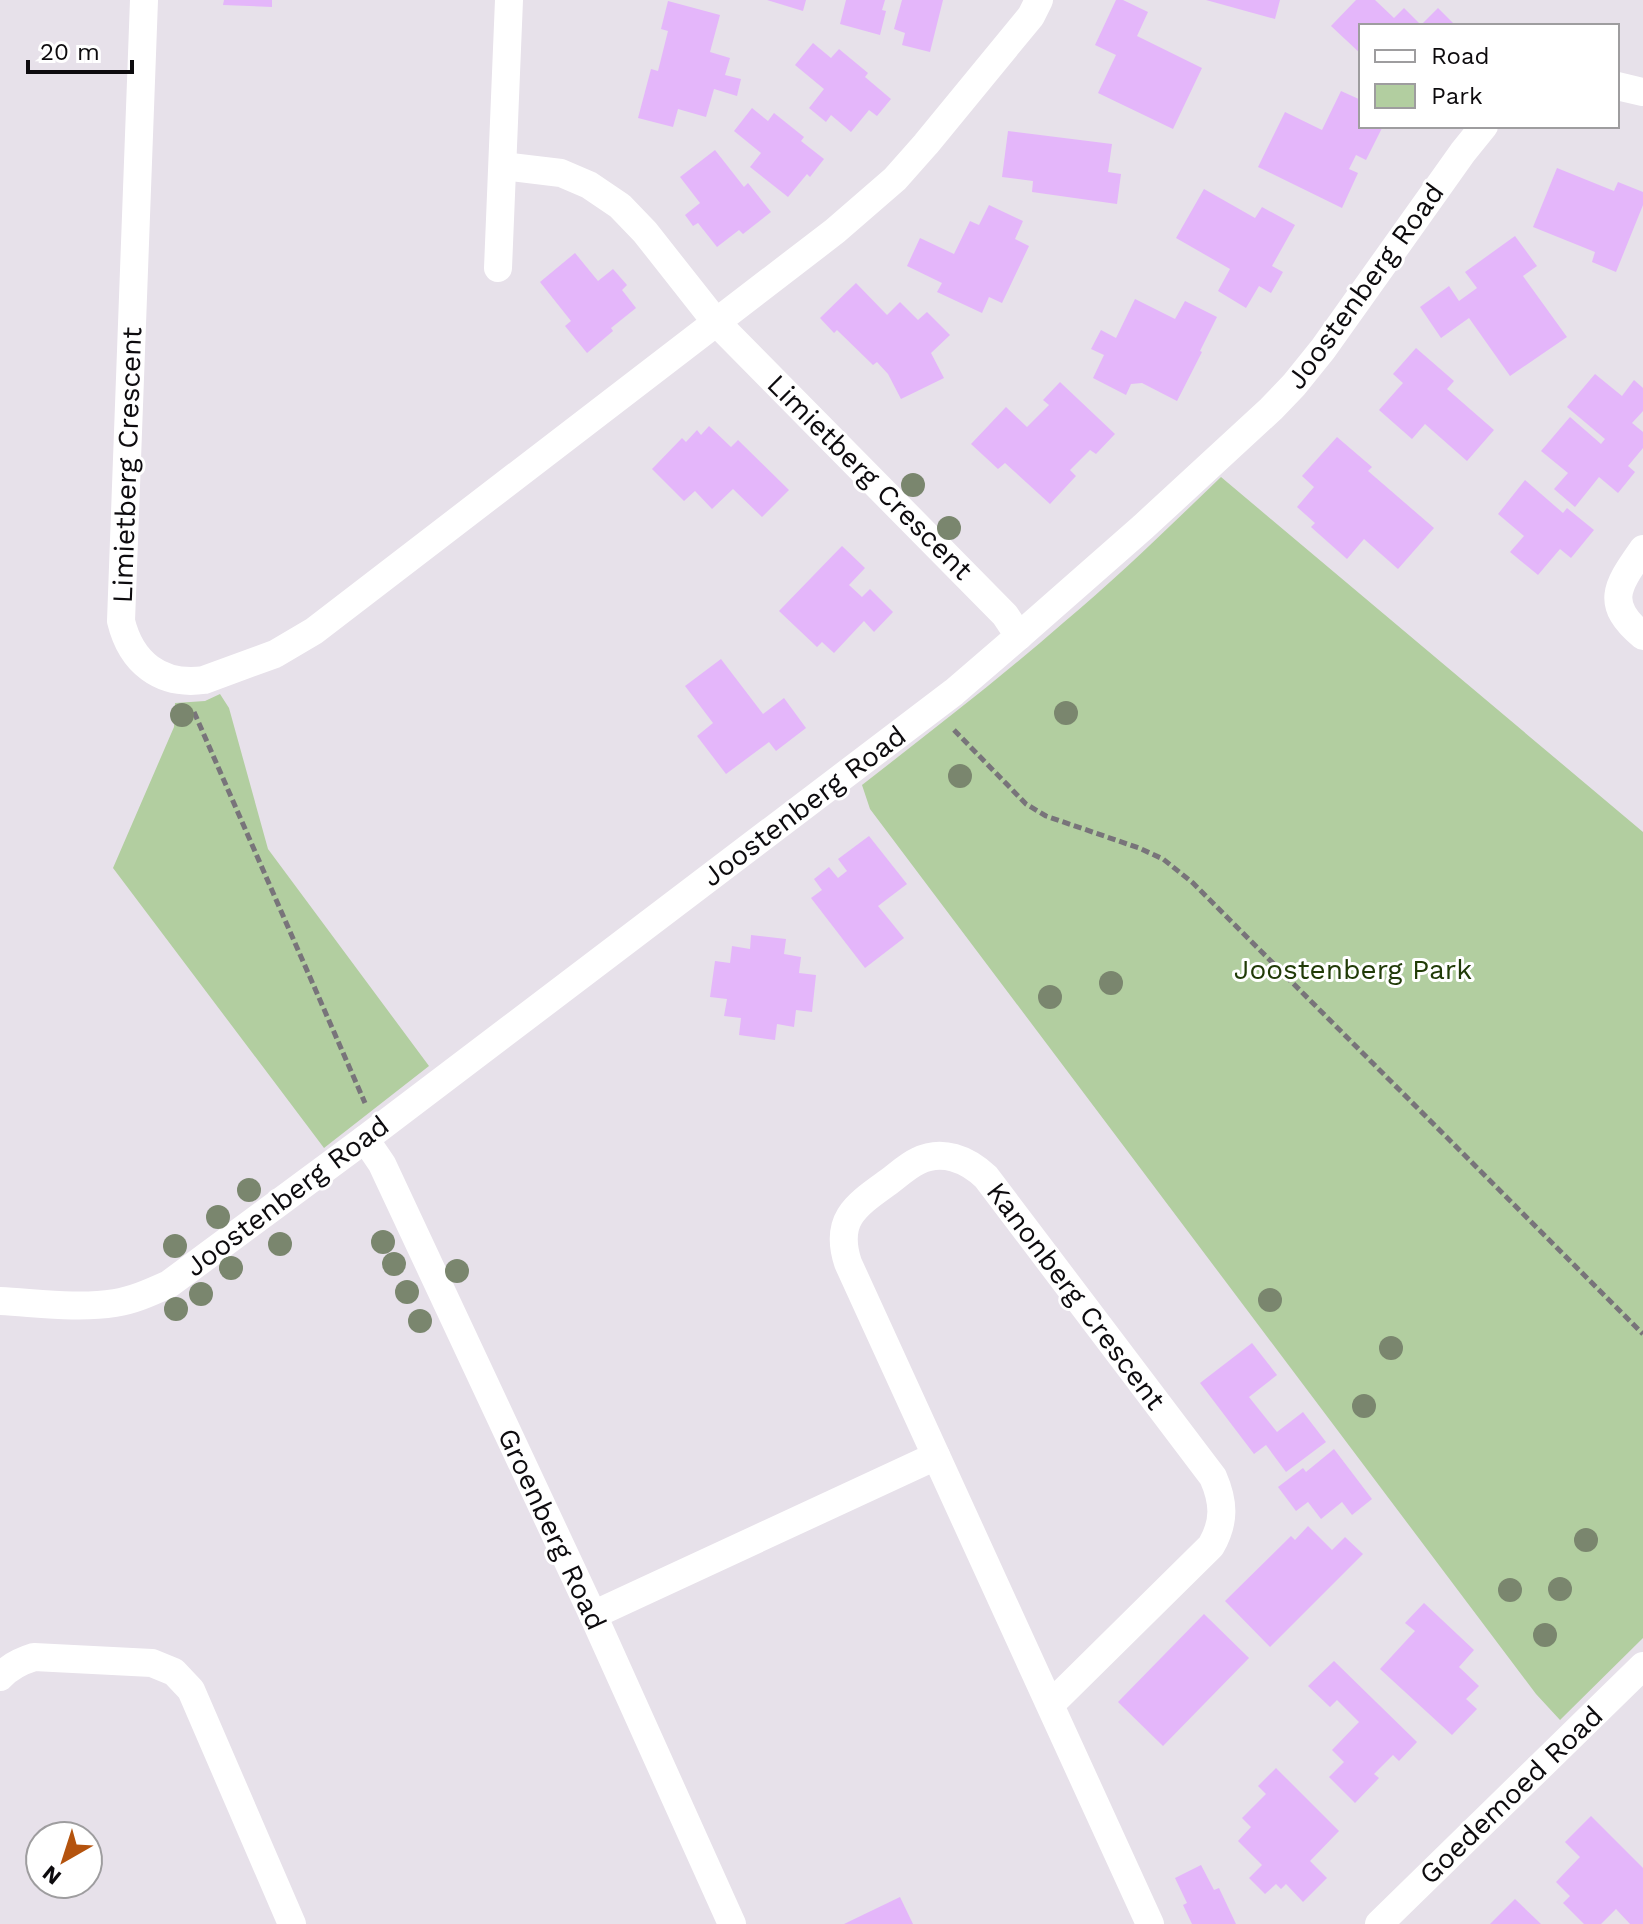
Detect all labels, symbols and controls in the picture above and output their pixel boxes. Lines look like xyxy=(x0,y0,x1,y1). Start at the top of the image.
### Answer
scale bar xyxy=(28,24,132,74)
legend xyxy=(1359,24,1619,128)
text: 20 m xyxy=(40,38,100,66)
text: Road xyxy=(1431,42,1490,70)
text: Park xyxy=(1431,82,1483,110)
street label: Joostenberg Road xyxy=(1279,177,1451,395)
street label: Limietberg Crescent xyxy=(106,326,148,604)
street label: Limietberg Crescent xyxy=(761,368,980,587)
street label: Joostenberg Road xyxy=(696,719,912,893)
park label: Joostenberg Park xyxy=(1234,953,1472,986)
street label: Joostenberg Road xyxy=(179,1109,395,1283)
street label: Kanonberg Crescent xyxy=(980,1176,1172,1416)
street label: Groenberg Road xyxy=(491,1423,613,1635)
street label: Goedemoed Road xyxy=(1412,1699,1610,1891)
north arrow xyxy=(24,1820,104,1900)
text: N xyxy=(38,1860,66,1890)

